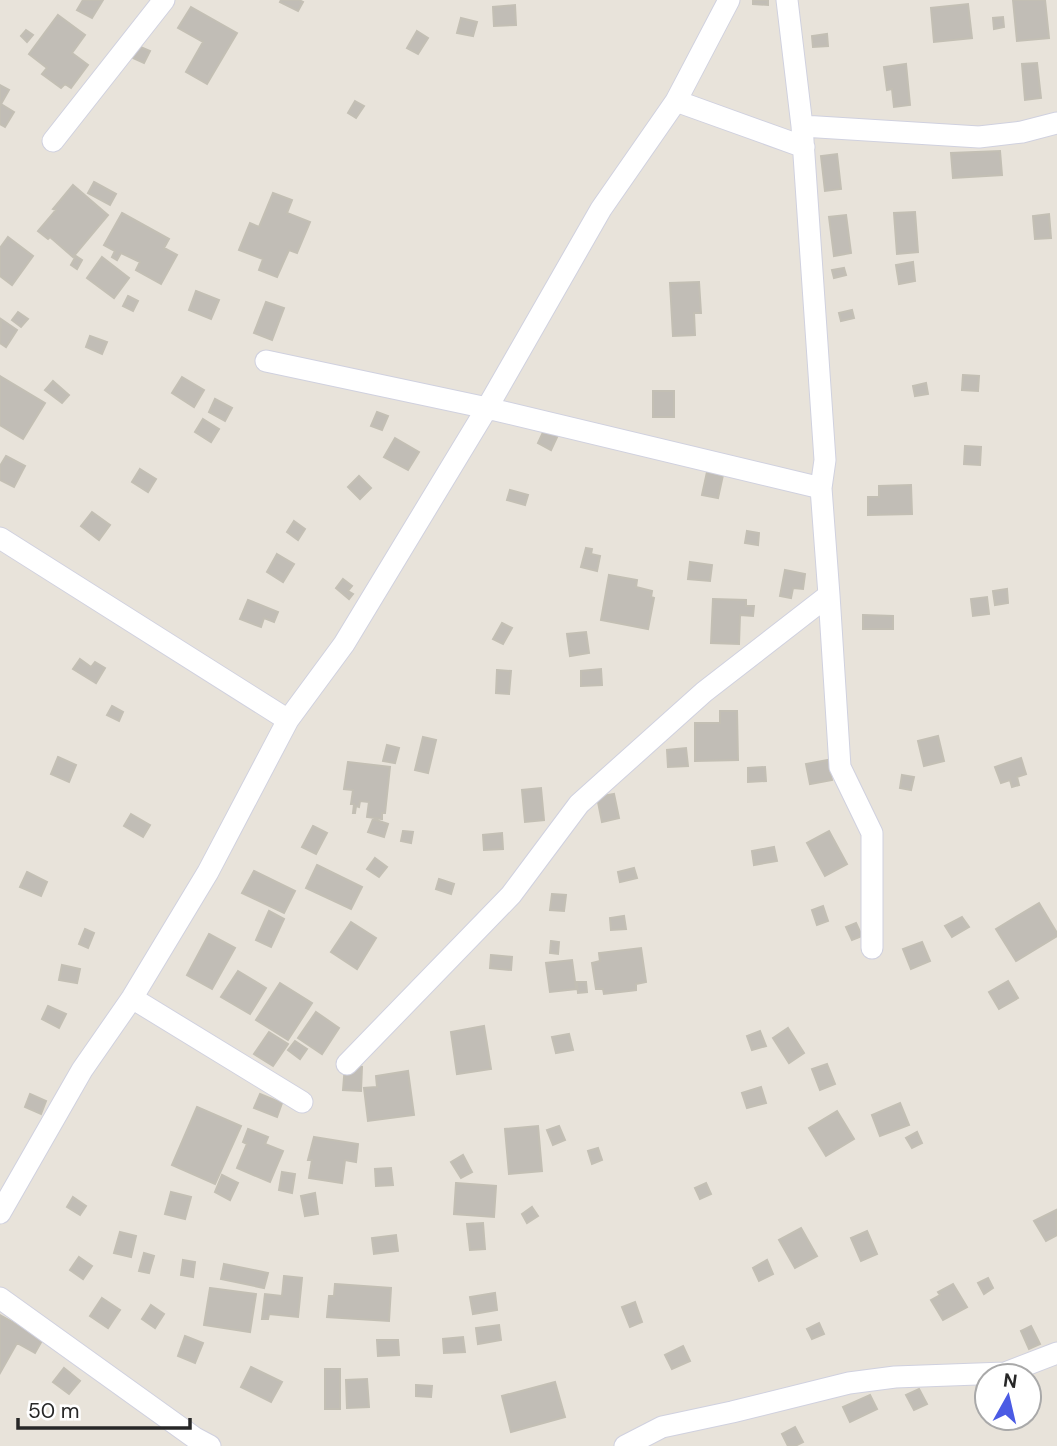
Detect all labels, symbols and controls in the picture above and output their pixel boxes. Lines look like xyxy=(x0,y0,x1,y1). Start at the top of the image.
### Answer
north arrow xyxy=(973,1362,1043,1432)
text: N xyxy=(1002,1367,1019,1394)
scale bar xyxy=(18,1386,189,1430)
text: 50 m xyxy=(28,1397,79,1425)

